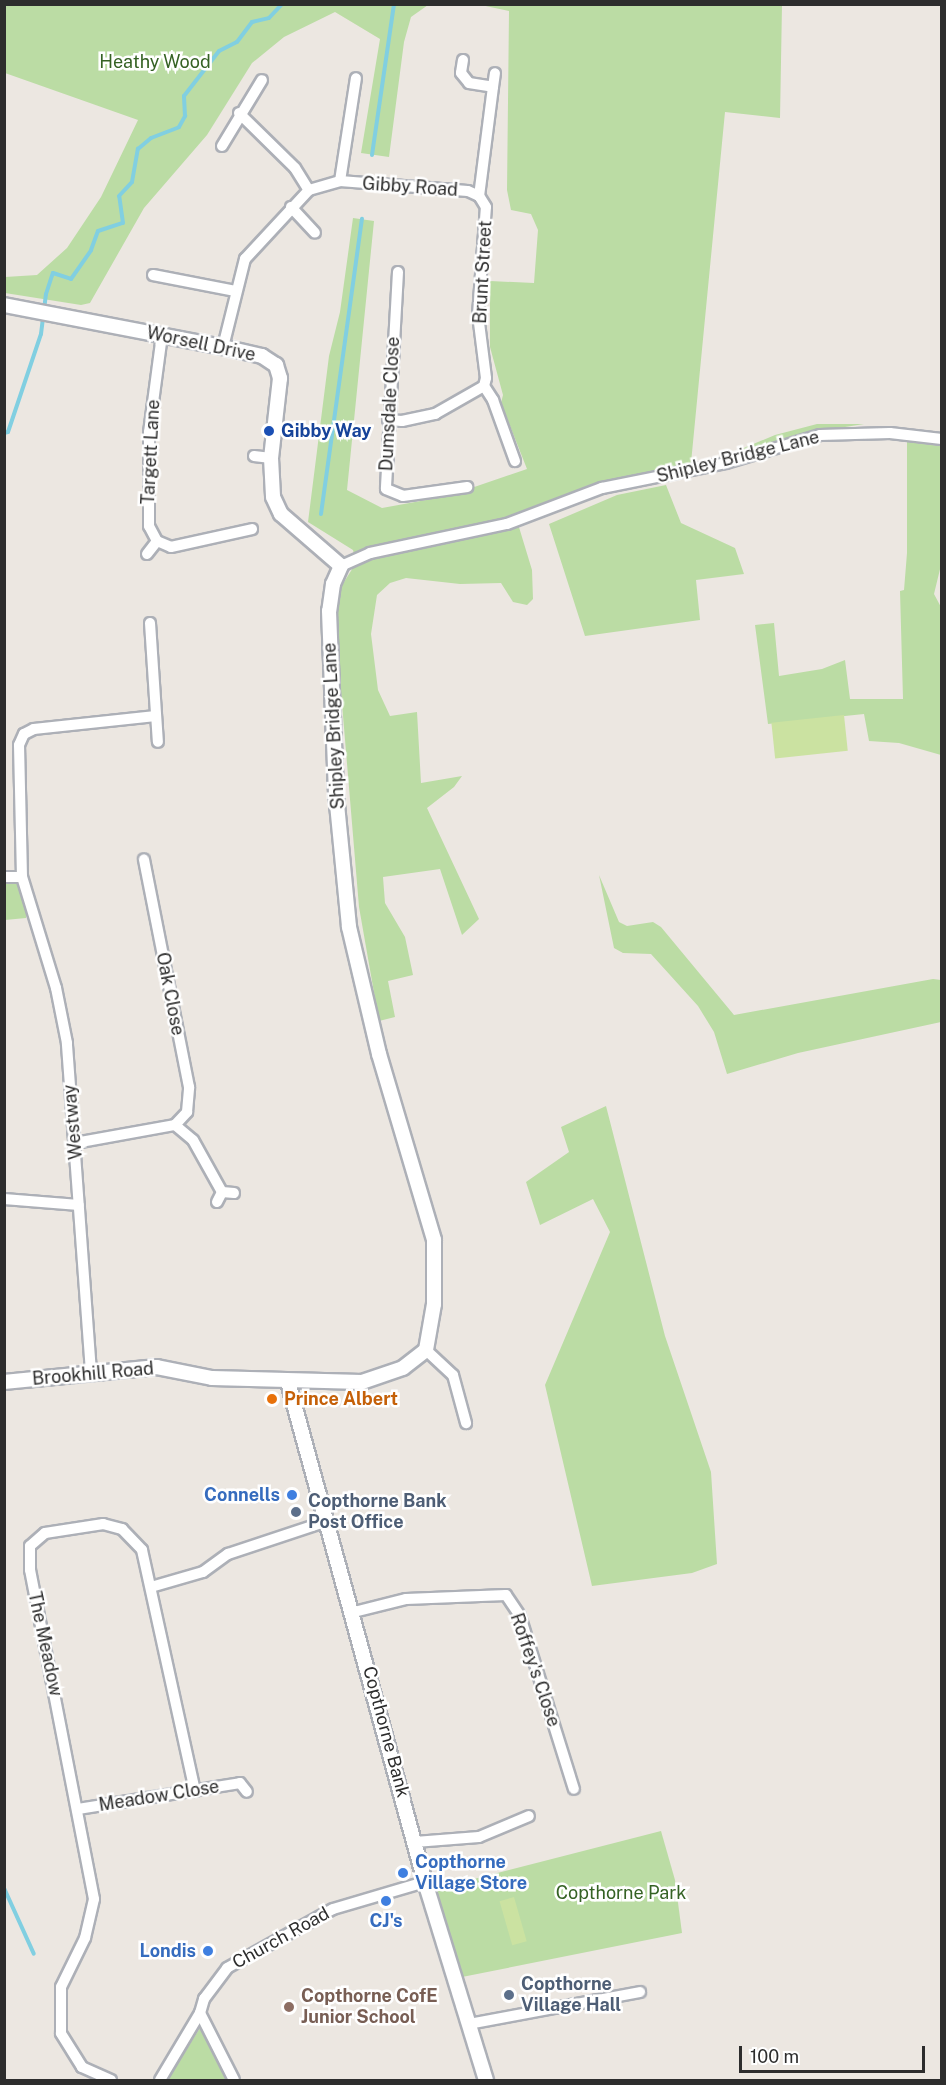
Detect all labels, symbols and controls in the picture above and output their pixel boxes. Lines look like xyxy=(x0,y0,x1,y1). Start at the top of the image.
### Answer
park label: Heathy Wood xyxy=(99,51,211,73)
street label: Gibby Road xyxy=(361,173,459,201)
street label: Brunt Street xyxy=(470,220,496,324)
street label: Worsell Drive xyxy=(145,322,257,366)
street label: Dumsdale Close xyxy=(376,336,404,472)
street label: Targett Lane xyxy=(137,399,165,505)
place label: Gibby Way xyxy=(281,420,372,442)
marker: Gibby Way xyxy=(262,424,276,438)
street label: Shipley Bridge Lane xyxy=(654,426,822,488)
street label: Shipley Bridge Lane xyxy=(319,642,349,810)
street label: Oak Close xyxy=(151,951,189,1037)
street label: Westway xyxy=(59,1083,87,1161)
street label: Brookhill Road xyxy=(31,1358,155,1390)
place label: Prince Albert xyxy=(284,1388,398,1410)
marker: Prince Albert xyxy=(265,1392,279,1406)
place label: Connells xyxy=(204,1484,280,1506)
marker: Connells xyxy=(285,1488,299,1502)
place label: Copthorne Bank Post Office xyxy=(308,1491,447,1534)
marker: Copthorne Bank Post Office xyxy=(289,1505,303,1519)
street label: The Meadow xyxy=(23,1590,67,1698)
street label: Roffey's Close xyxy=(505,1610,565,1730)
street label: Copthorne Bank xyxy=(358,1664,414,1800)
street label: Meadow Close xyxy=(97,1776,221,1816)
place label: Copthorne Village Store xyxy=(415,1852,527,1894)
marker: Copthorne Village Store xyxy=(396,1866,410,1880)
park label: Copthorne Park xyxy=(556,1882,686,1904)
marker: CJ's xyxy=(379,1894,393,1908)
street label: Church Road xyxy=(229,1903,333,1973)
place label: CJ's xyxy=(369,1910,403,1932)
place label: Londis xyxy=(139,1940,196,1962)
marker: Londis xyxy=(201,1944,215,1958)
place label: Copthorne Village Hall xyxy=(521,1974,621,2016)
place label: Copthorne CofE Junior School xyxy=(301,1986,438,2028)
marker: Copthorne Village Hall xyxy=(502,1988,516,2002)
marker: Copthorne CofE Junior School xyxy=(282,2000,296,2014)
scale bar xyxy=(742,2034,928,2072)
text: 100 m xyxy=(750,2046,799,2067)

